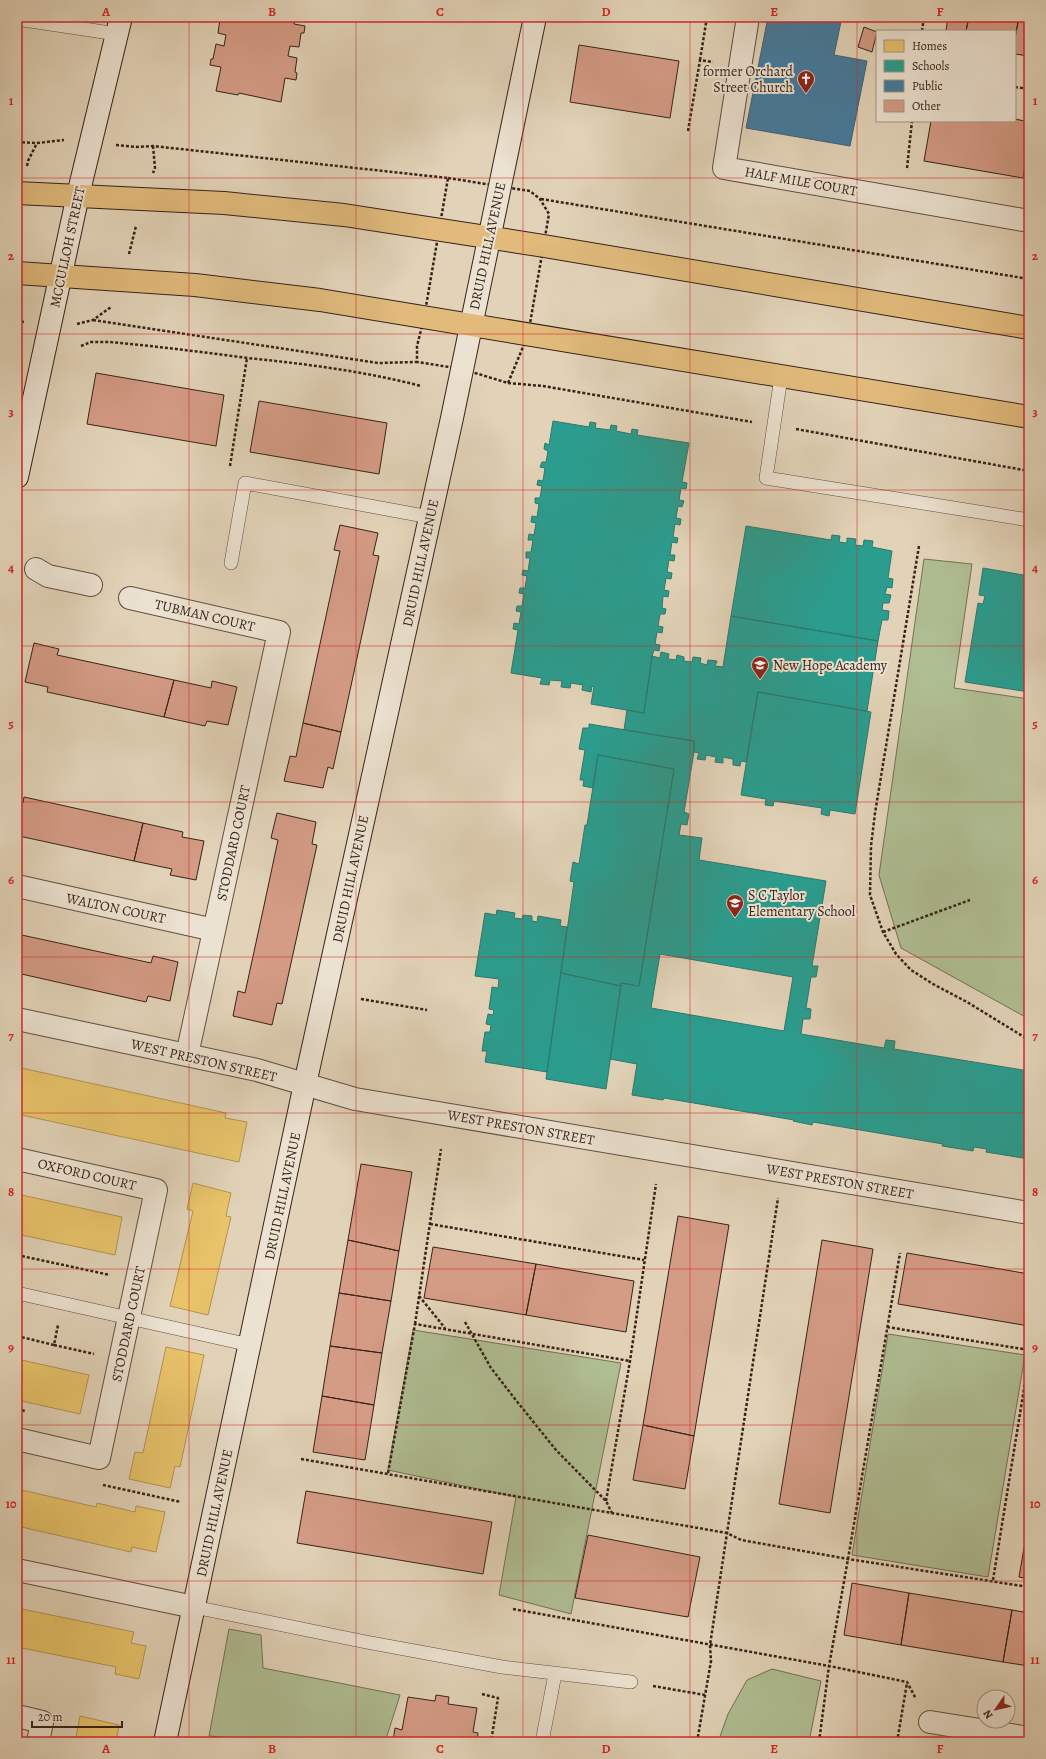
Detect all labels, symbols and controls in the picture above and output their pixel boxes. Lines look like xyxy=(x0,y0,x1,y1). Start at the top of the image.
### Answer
text: A xyxy=(101,3,111,20)
text: B xyxy=(268,3,276,20)
text: C xyxy=(436,3,444,20)
text: D xyxy=(601,3,611,20)
text: E xyxy=(770,3,778,20)
text: F xyxy=(937,3,944,20)
legend xyxy=(876,30,1016,122)
text: Homes xyxy=(912,38,947,54)
text: Schools xyxy=(912,58,949,74)
place label: former Orchard Street Church xyxy=(703,62,794,97)
church icon: former Orchard Street Church xyxy=(796,69,816,94)
text: Public xyxy=(912,78,943,94)
text: 1 xyxy=(9,92,14,109)
text: 1 xyxy=(1033,92,1038,109)
text: Other xyxy=(912,98,941,114)
street label: HALF MILE COURT xyxy=(743,162,859,201)
street label: DRUID HILL AVENUE xyxy=(465,181,510,312)
street label: MCCULLOH STREET xyxy=(45,184,90,309)
text: 2 xyxy=(8,247,15,264)
text: 2 xyxy=(1032,247,1039,264)
text: 3 xyxy=(8,403,14,420)
text: 3 xyxy=(1032,403,1038,420)
street label: DRUID HILL AVENUE xyxy=(398,498,443,629)
text: 4 xyxy=(8,559,14,576)
text: 4 xyxy=(1032,559,1038,576)
street label: TUBMAN COURT xyxy=(153,595,257,636)
school or university icon: New Hope Academy xyxy=(750,655,770,680)
place label: New Hope Academy xyxy=(773,656,888,675)
text: 5 xyxy=(8,715,14,732)
text: 5 xyxy=(1032,715,1038,732)
street label: STODDARD COURT xyxy=(212,783,255,903)
street label: DRUID HILL AVENUE xyxy=(328,814,373,945)
text: 6 xyxy=(8,871,14,888)
text: 6 xyxy=(1032,871,1038,888)
place label: S C Taylor Elementary School xyxy=(748,886,856,921)
street label: WALTON COURT xyxy=(63,888,168,928)
school or university icon: S C Taylor Elementary School xyxy=(725,893,745,918)
text: 7 xyxy=(8,1027,14,1044)
text: 7 xyxy=(1032,1027,1038,1044)
street label: WEST PRESTON STREET xyxy=(128,1034,279,1087)
street label: WEST PRESTON STREET xyxy=(445,1105,596,1150)
street label: DRUID HILL AVENUE xyxy=(260,1131,305,1262)
street label: OXFORD COURT xyxy=(36,1154,138,1195)
street label: WEST PRESTON STREET xyxy=(764,1159,915,1204)
text: 8 xyxy=(8,1183,14,1200)
text: 8 xyxy=(1032,1183,1038,1200)
street label: STODDARD COURT xyxy=(107,1264,150,1384)
text: 9 xyxy=(8,1339,14,1356)
text: 9 xyxy=(1032,1339,1038,1356)
street label: DRUID HILL AVENUE xyxy=(192,1448,237,1579)
text: 10 xyxy=(5,1495,17,1512)
text: 10 xyxy=(1029,1495,1041,1512)
text: 11 xyxy=(6,1651,16,1668)
text: 11 xyxy=(1030,1651,1040,1668)
north arrow xyxy=(976,1689,1016,1729)
scale bar xyxy=(32,1703,122,1729)
text: N xyxy=(980,1707,997,1722)
text: 20 m xyxy=(38,1709,62,1725)
text: A xyxy=(101,1740,111,1757)
text: B xyxy=(268,1740,276,1757)
text: C xyxy=(436,1740,444,1757)
text: D xyxy=(601,1740,611,1757)
text: E xyxy=(770,1740,778,1757)
text: F xyxy=(937,1740,944,1757)

